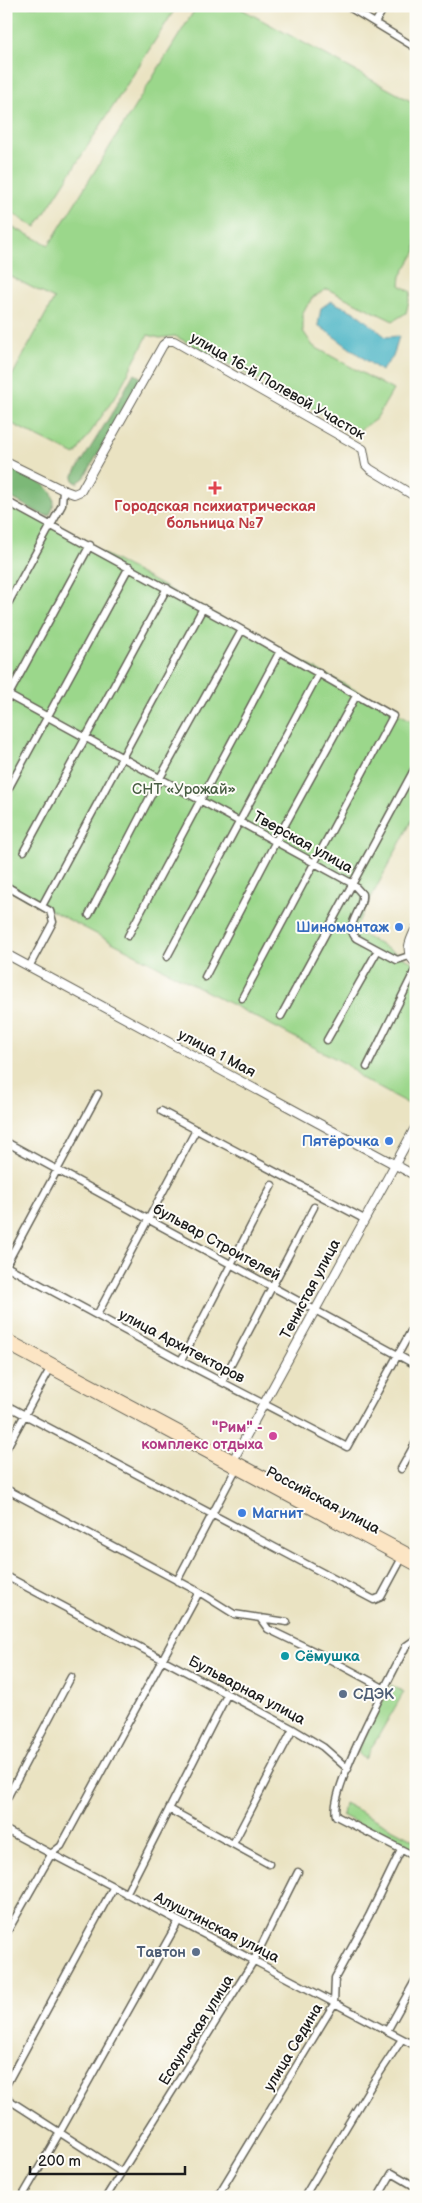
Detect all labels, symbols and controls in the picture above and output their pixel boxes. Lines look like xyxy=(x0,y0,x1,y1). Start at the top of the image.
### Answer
street label: улица 16-й Полевой Участок xyxy=(187,328,369,444)
marker: Городская психиатрическая больница №7 xyxy=(208,481,222,495)
place label: Городская психиатрическая больница №7 xyxy=(114,497,316,533)
park label: СНТ «Урожай» xyxy=(132,780,236,799)
street label: Тверская улица xyxy=(250,807,356,878)
place label: Шиномонтаж xyxy=(296,918,390,937)
marker: Шиномонтаж xyxy=(393,921,405,933)
street label: улица 1 Мая xyxy=(175,1025,259,1082)
place label: Пятёрочка xyxy=(302,1132,379,1151)
marker: Пятёрочка xyxy=(383,1135,395,1147)
street label: бульвар Строителей xyxy=(150,1199,284,1285)
street label: Тенистая улица xyxy=(276,1236,345,1343)
street label: улица Архитекторов xyxy=(115,1305,248,1388)
place label: "Рим" - комплекс отдыха xyxy=(141,1418,263,1454)
marker: "Рим" - комплекс отдыха xyxy=(267,1430,279,1442)
street label: Российская улица xyxy=(262,1462,383,1539)
place label: Магнит xyxy=(252,1504,304,1523)
marker: Магнит xyxy=(236,1507,248,1519)
place label: Сёмушка xyxy=(295,1647,360,1666)
marker: Сёмушка xyxy=(279,1650,291,1662)
street label: Бульварная улица xyxy=(185,1652,309,1729)
place label: СДЭК xyxy=(353,1685,395,1704)
marker: СДЭК xyxy=(337,1688,349,1700)
street label: Алуштинская улица xyxy=(150,1887,283,1967)
place label: Тавтон xyxy=(136,1943,186,1962)
marker: Тавтон xyxy=(190,1946,202,1958)
street label: Есаульская улица xyxy=(155,1971,238,2089)
street label: улица Седина xyxy=(260,2000,327,2095)
scale bar xyxy=(30,2143,185,2175)
text: 200 m xyxy=(38,2152,81,2171)

